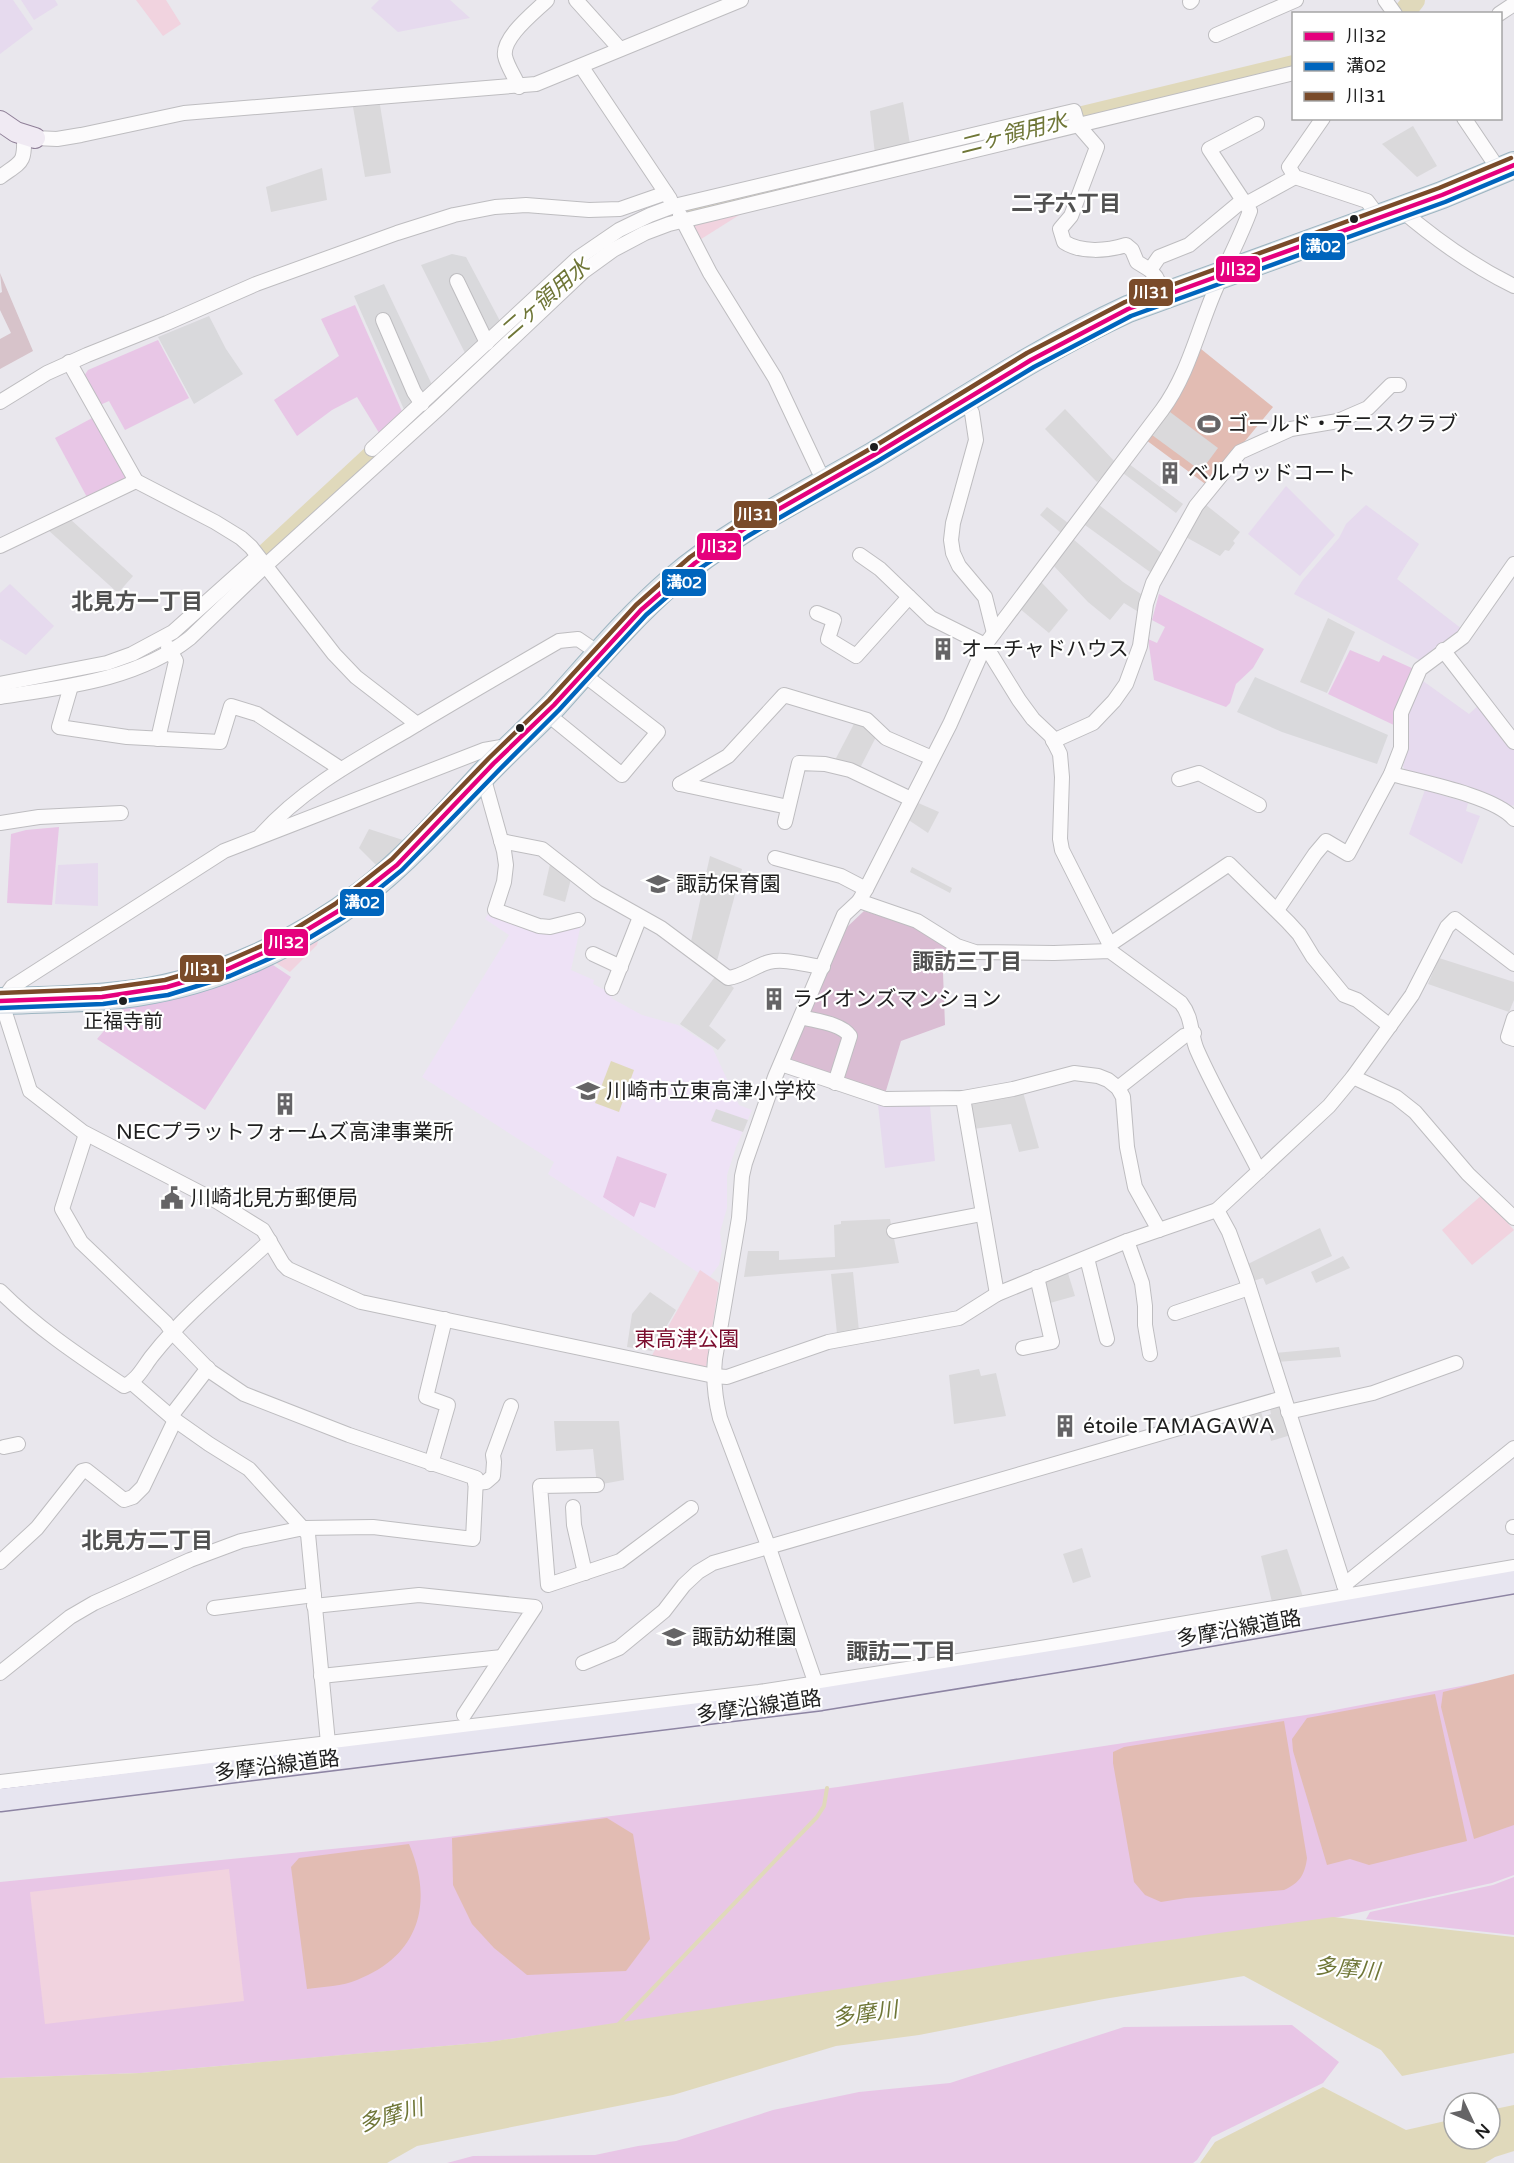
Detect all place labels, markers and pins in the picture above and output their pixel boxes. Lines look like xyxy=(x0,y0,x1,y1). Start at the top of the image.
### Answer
unlabelled marker xyxy=(1348,213,1360,225)
sports icon: ゴールド・テニスクラブ xyxy=(1196,411,1222,437)
place label: ゴールド・テニスクラブ xyxy=(1227,412,1458,437)
unlabelled marker xyxy=(868,441,880,453)
building icon: ベルウッドコート xyxy=(1157,460,1183,486)
place label: ベルウッドコート xyxy=(1188,461,1356,486)
building icon: オーチャドハウス xyxy=(930,636,956,662)
place label: オーチャドハウス xyxy=(961,637,1129,662)
unlabelled marker xyxy=(514,722,526,734)
school or university icon: 諏訪保育園 xyxy=(645,871,671,897)
place label: 諏訪保育園 xyxy=(676,872,781,897)
building icon: ライオンズマンション xyxy=(761,986,787,1012)
place label: ライオンズマンション xyxy=(792,987,1002,1012)
marker: 正福寺前 xyxy=(117,995,129,1007)
place label: 正福寺前 xyxy=(83,1010,163,1034)
school or university icon: 川崎市立東高津小学校 xyxy=(575,1078,601,1104)
place label: 川崎市立東高津小学校 xyxy=(606,1079,816,1104)
building icon: NECプラットフォームズ高津事業所 xyxy=(272,1091,298,1117)
place label: NECプラットフォームズ高津事業所 xyxy=(116,1120,454,1145)
public building icon: 川崎北見方郵便局 xyxy=(159,1185,185,1211)
place label: 川崎北見方郵便局 xyxy=(190,1186,358,1211)
building icon: étoile TAMAGAWA xyxy=(1052,1413,1078,1439)
place label: étoile TAMAGAWA xyxy=(1083,1414,1275,1439)
school or university icon: 諏訪幼稚園 xyxy=(661,1624,687,1650)
place label: 諏訪幼稚園 xyxy=(692,1625,797,1650)

